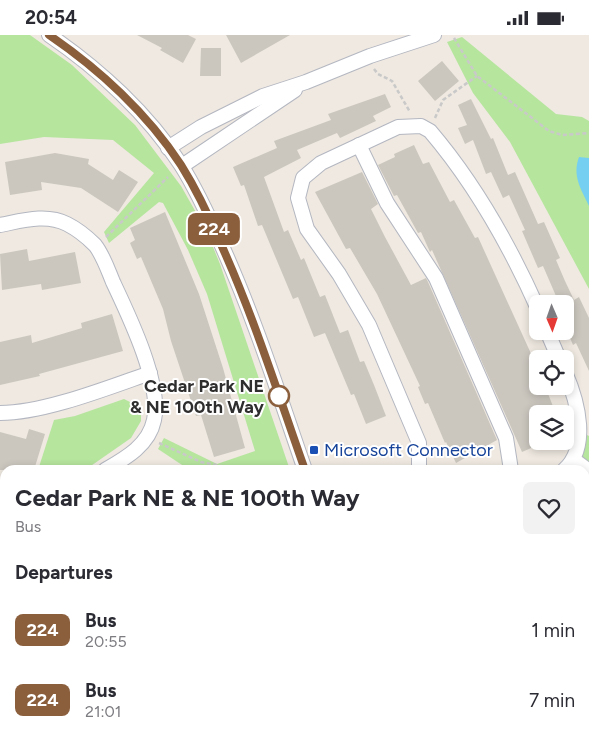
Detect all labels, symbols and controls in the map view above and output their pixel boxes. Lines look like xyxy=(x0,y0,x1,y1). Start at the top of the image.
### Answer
text: 20:54 xyxy=(25,6,77,29)
line badge: 224 xyxy=(185,213,243,245)
text: 224 xyxy=(198,218,230,240)
north arrow xyxy=(529,295,574,340)
map controls xyxy=(529,295,574,450)
button: locate xyxy=(529,350,574,395)
place label: Cedar Park NE & NE 100th Way xyxy=(130,375,265,418)
marker: Cedar Park NE & NE 100th Way xyxy=(268,385,290,407)
button: layers xyxy=(529,405,574,450)
place label: Microsoft Connector xyxy=(324,439,493,461)
marker: Microsoft Connector xyxy=(308,444,320,456)
button: heart xyxy=(523,482,575,534)
text: Cedar Park NE & NE 100th Way xyxy=(15,483,360,512)
text: Bus xyxy=(15,517,41,536)
text: Departures xyxy=(15,561,113,584)
text: Bus xyxy=(85,609,116,632)
text: 224 xyxy=(26,619,59,641)
text: 1 min xyxy=(531,619,575,642)
text: 20:55 xyxy=(85,632,127,651)
text: Bus xyxy=(85,679,116,702)
text: 224 xyxy=(26,689,59,711)
text: 7 min xyxy=(529,689,575,712)
text: 21:01 xyxy=(85,702,121,721)

